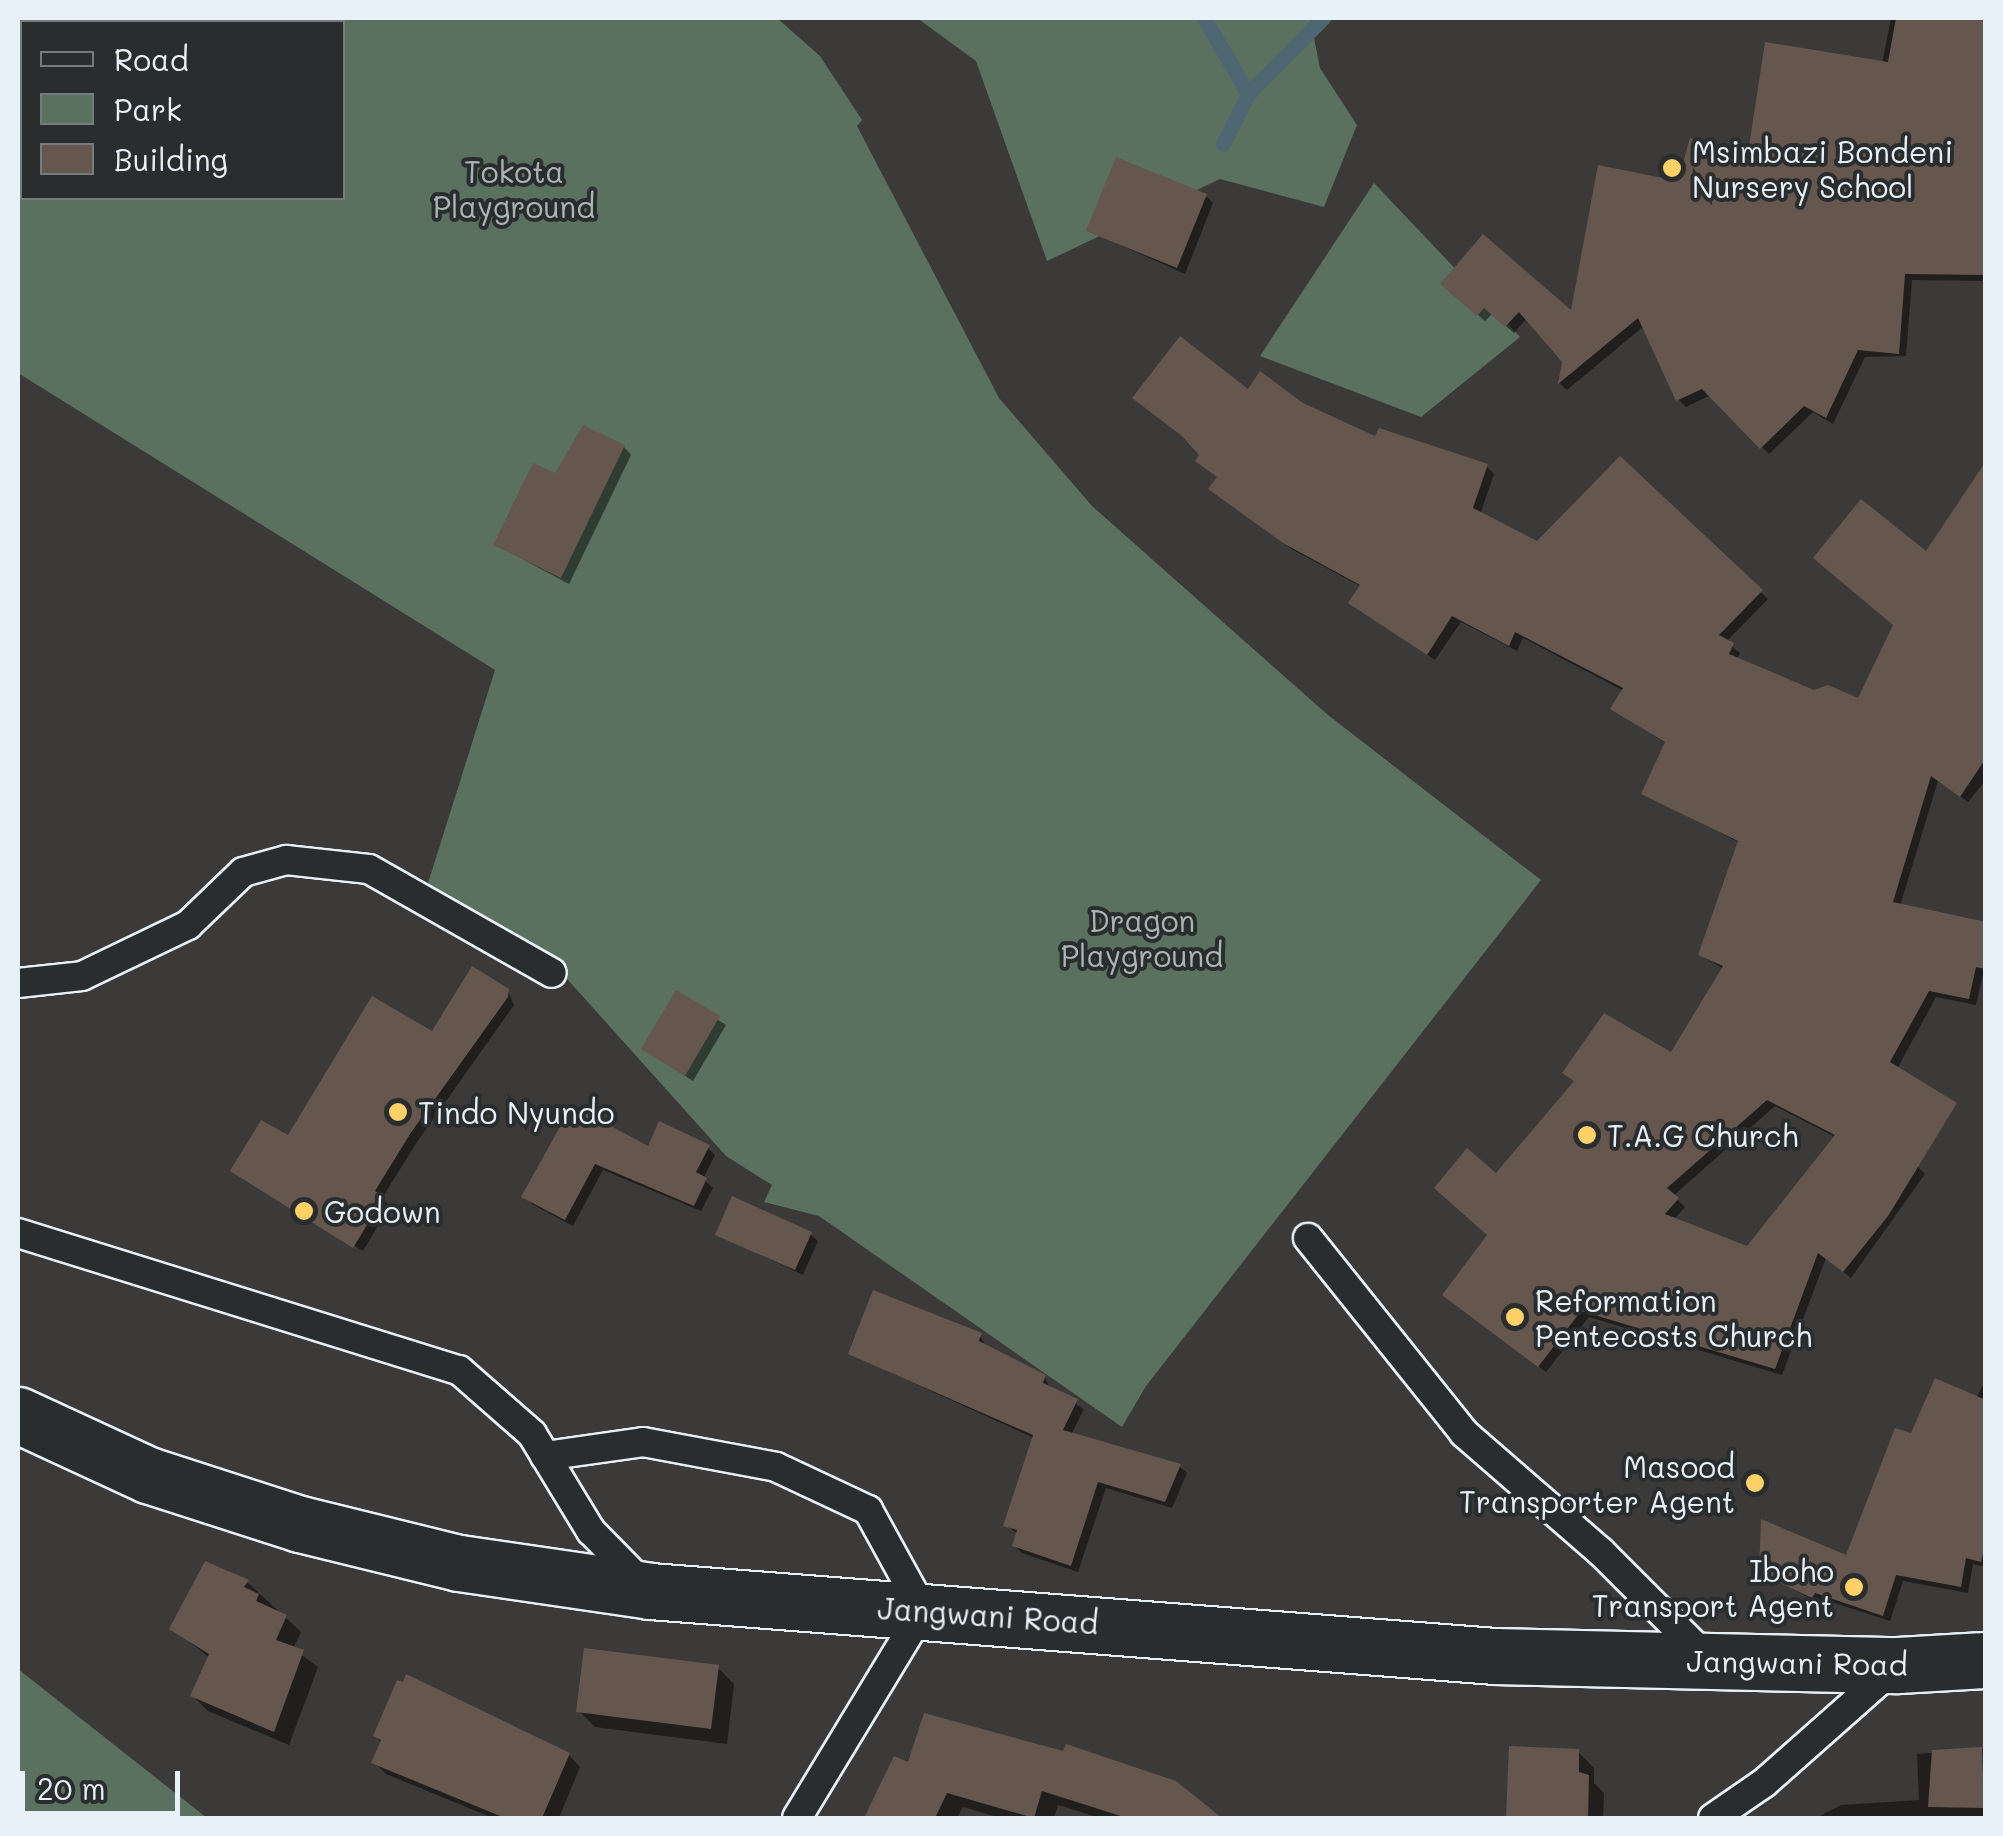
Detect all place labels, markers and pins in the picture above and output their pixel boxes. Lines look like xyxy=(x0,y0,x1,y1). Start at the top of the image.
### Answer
place label: Msimbazi Bondeni Nursery School xyxy=(1692,133,1953,204)
marker: Msimbazi Bondeni Nursery School xyxy=(1661,157,1683,179)
place label: Tindo Nyundo xyxy=(418,1094,615,1130)
marker: Tindo Nyundo xyxy=(387,1101,409,1123)
place label: T.A.G Church xyxy=(1607,1117,1798,1153)
marker: T.A.G Church xyxy=(1576,1124,1598,1146)
place label: Godown xyxy=(324,1193,441,1229)
marker: Godown xyxy=(293,1200,315,1222)
place label: Reformation Pentecosts Church xyxy=(1535,1282,1812,1352)
marker: Reformation Pentecosts Church xyxy=(1504,1306,1526,1328)
place label: Masood Transporter Agent xyxy=(1459,1448,1735,1518)
marker: Masood Transporter Agent xyxy=(1744,1472,1766,1494)
place label: Iboho Transport Agent xyxy=(1592,1552,1834,1622)
marker: Iboho Transport Agent xyxy=(1843,1576,1865,1598)

